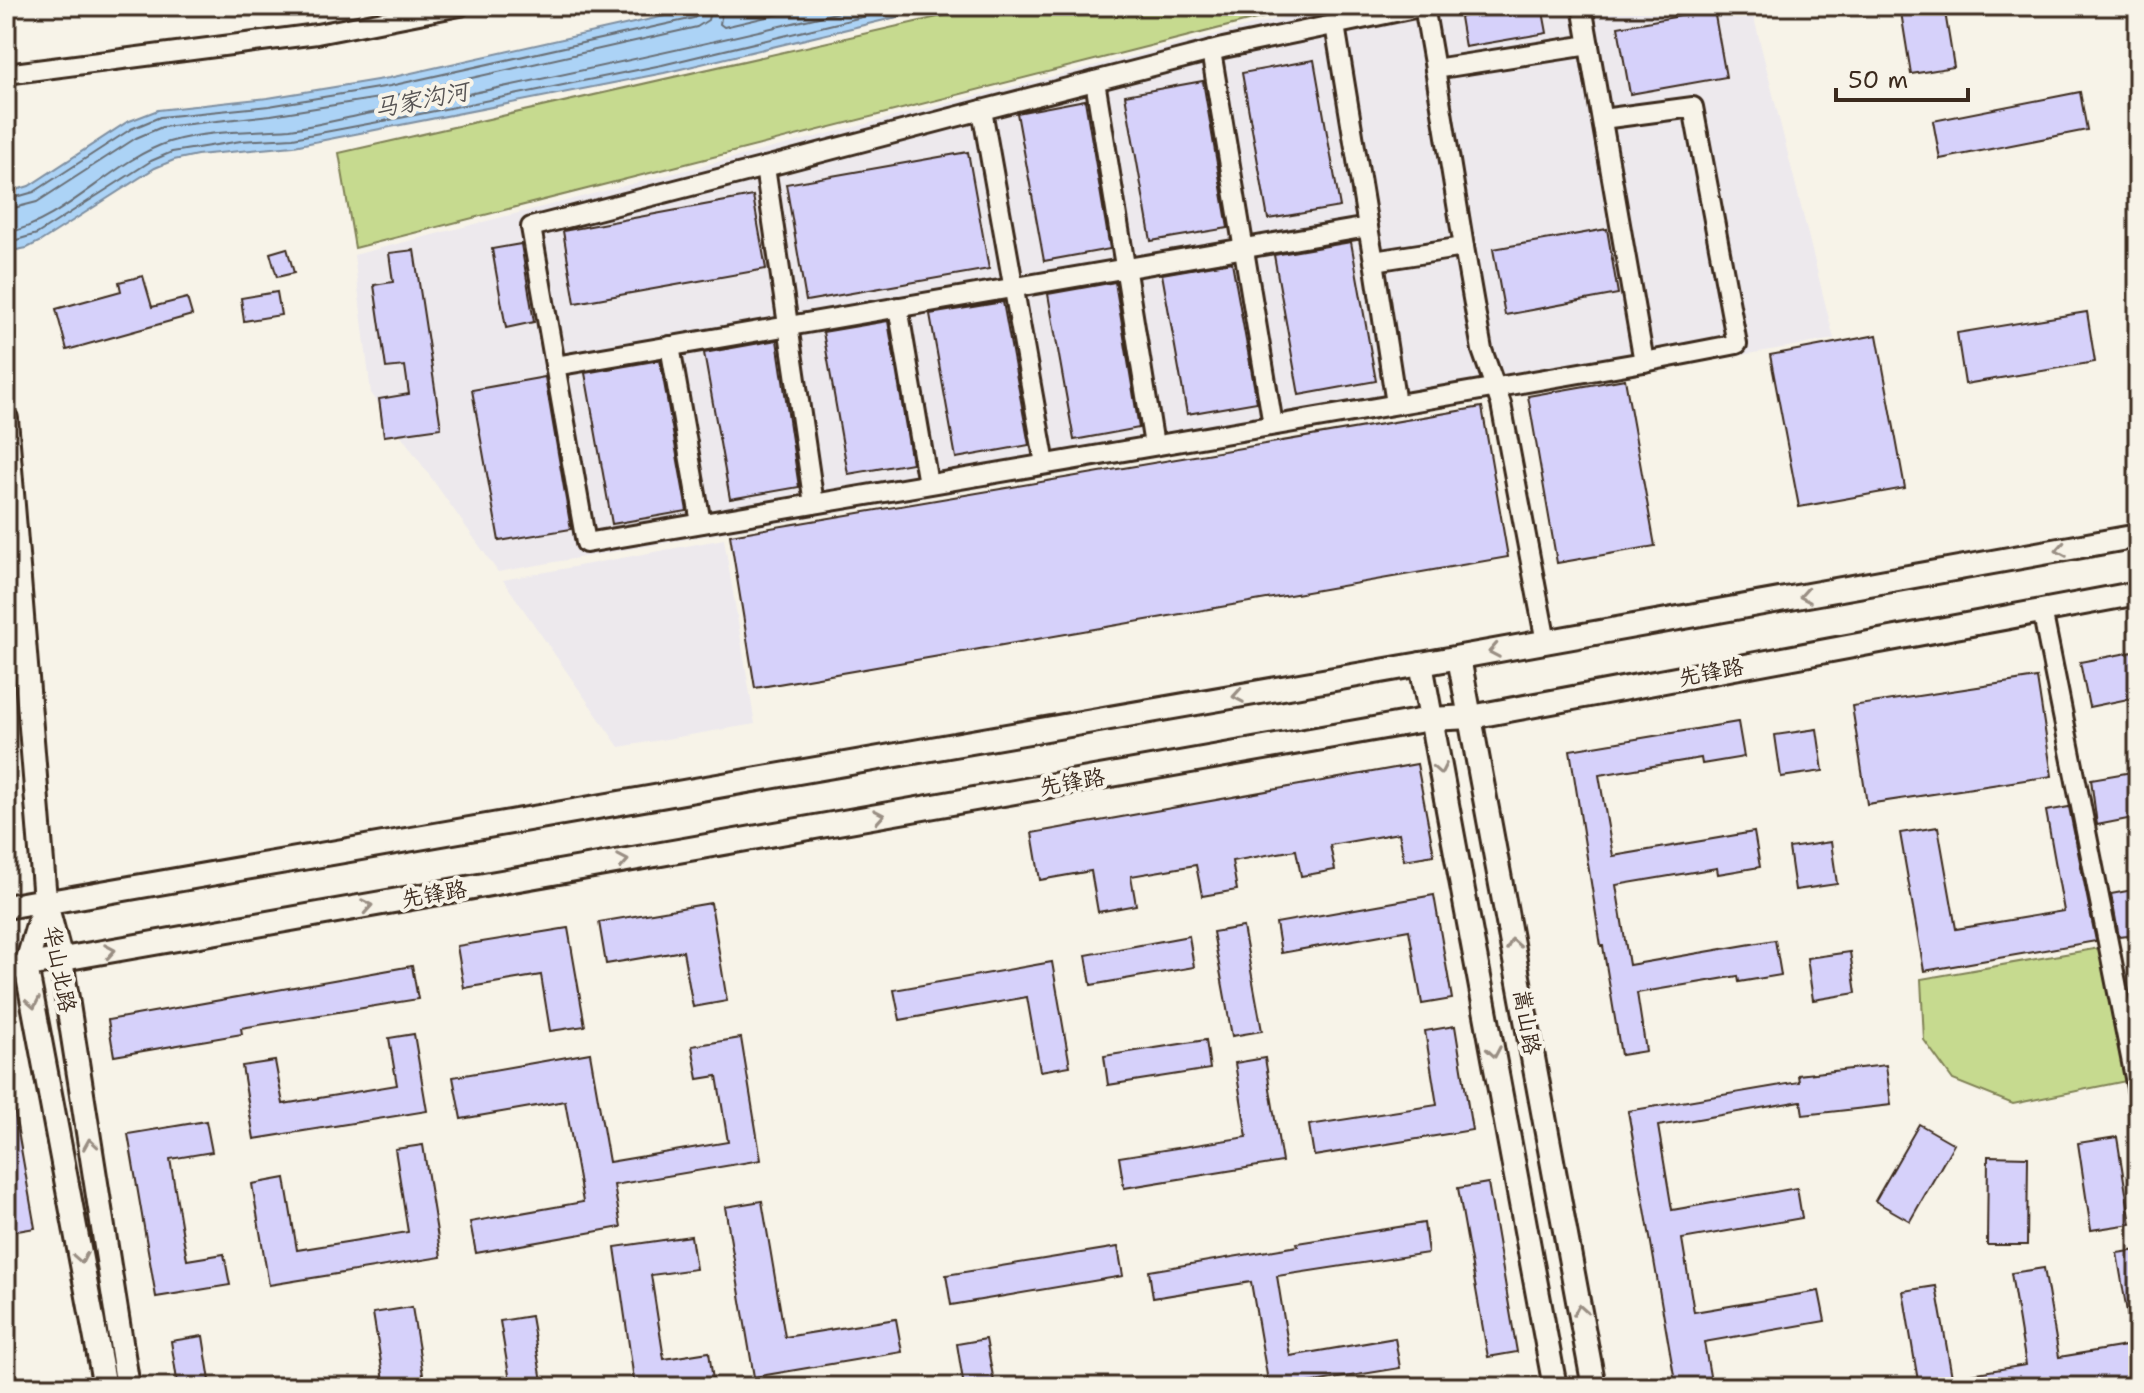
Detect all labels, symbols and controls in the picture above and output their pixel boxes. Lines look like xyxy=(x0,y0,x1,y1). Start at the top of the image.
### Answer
scale bar xyxy=(1836,52,1968,102)
text: 50 m xyxy=(1848,64,1908,96)
water label: 马家沟河 xyxy=(371,74,475,125)
one-way arrow xyxy=(2054,541,2068,558)
one-way arrow xyxy=(1798,586,1812,603)
one-way arrow xyxy=(1487,642,1501,659)
street label: 先锋路 xyxy=(1676,651,1746,693)
one-way arrow xyxy=(1231,687,1245,704)
street label: 先锋路 xyxy=(1037,762,1107,802)
one-way arrow xyxy=(1430,762,1447,776)
one-way arrow xyxy=(872,809,886,826)
one-way arrow xyxy=(616,854,629,871)
street label: 先锋路 xyxy=(399,874,469,914)
one-way arrow xyxy=(360,899,373,916)
street label: 华山北路 xyxy=(37,923,83,1015)
one-way arrow xyxy=(1505,938,1522,951)
one-way arrow xyxy=(104,944,117,961)
street label: 嵩山路 xyxy=(1507,987,1547,1057)
one-way arrow xyxy=(24,996,41,1009)
one-way arrow xyxy=(1484,1045,1501,1058)
one-way arrow xyxy=(82,1137,99,1151)
one-way arrow xyxy=(71,1252,88,1265)
one-way arrow xyxy=(1572,1304,1589,1317)

